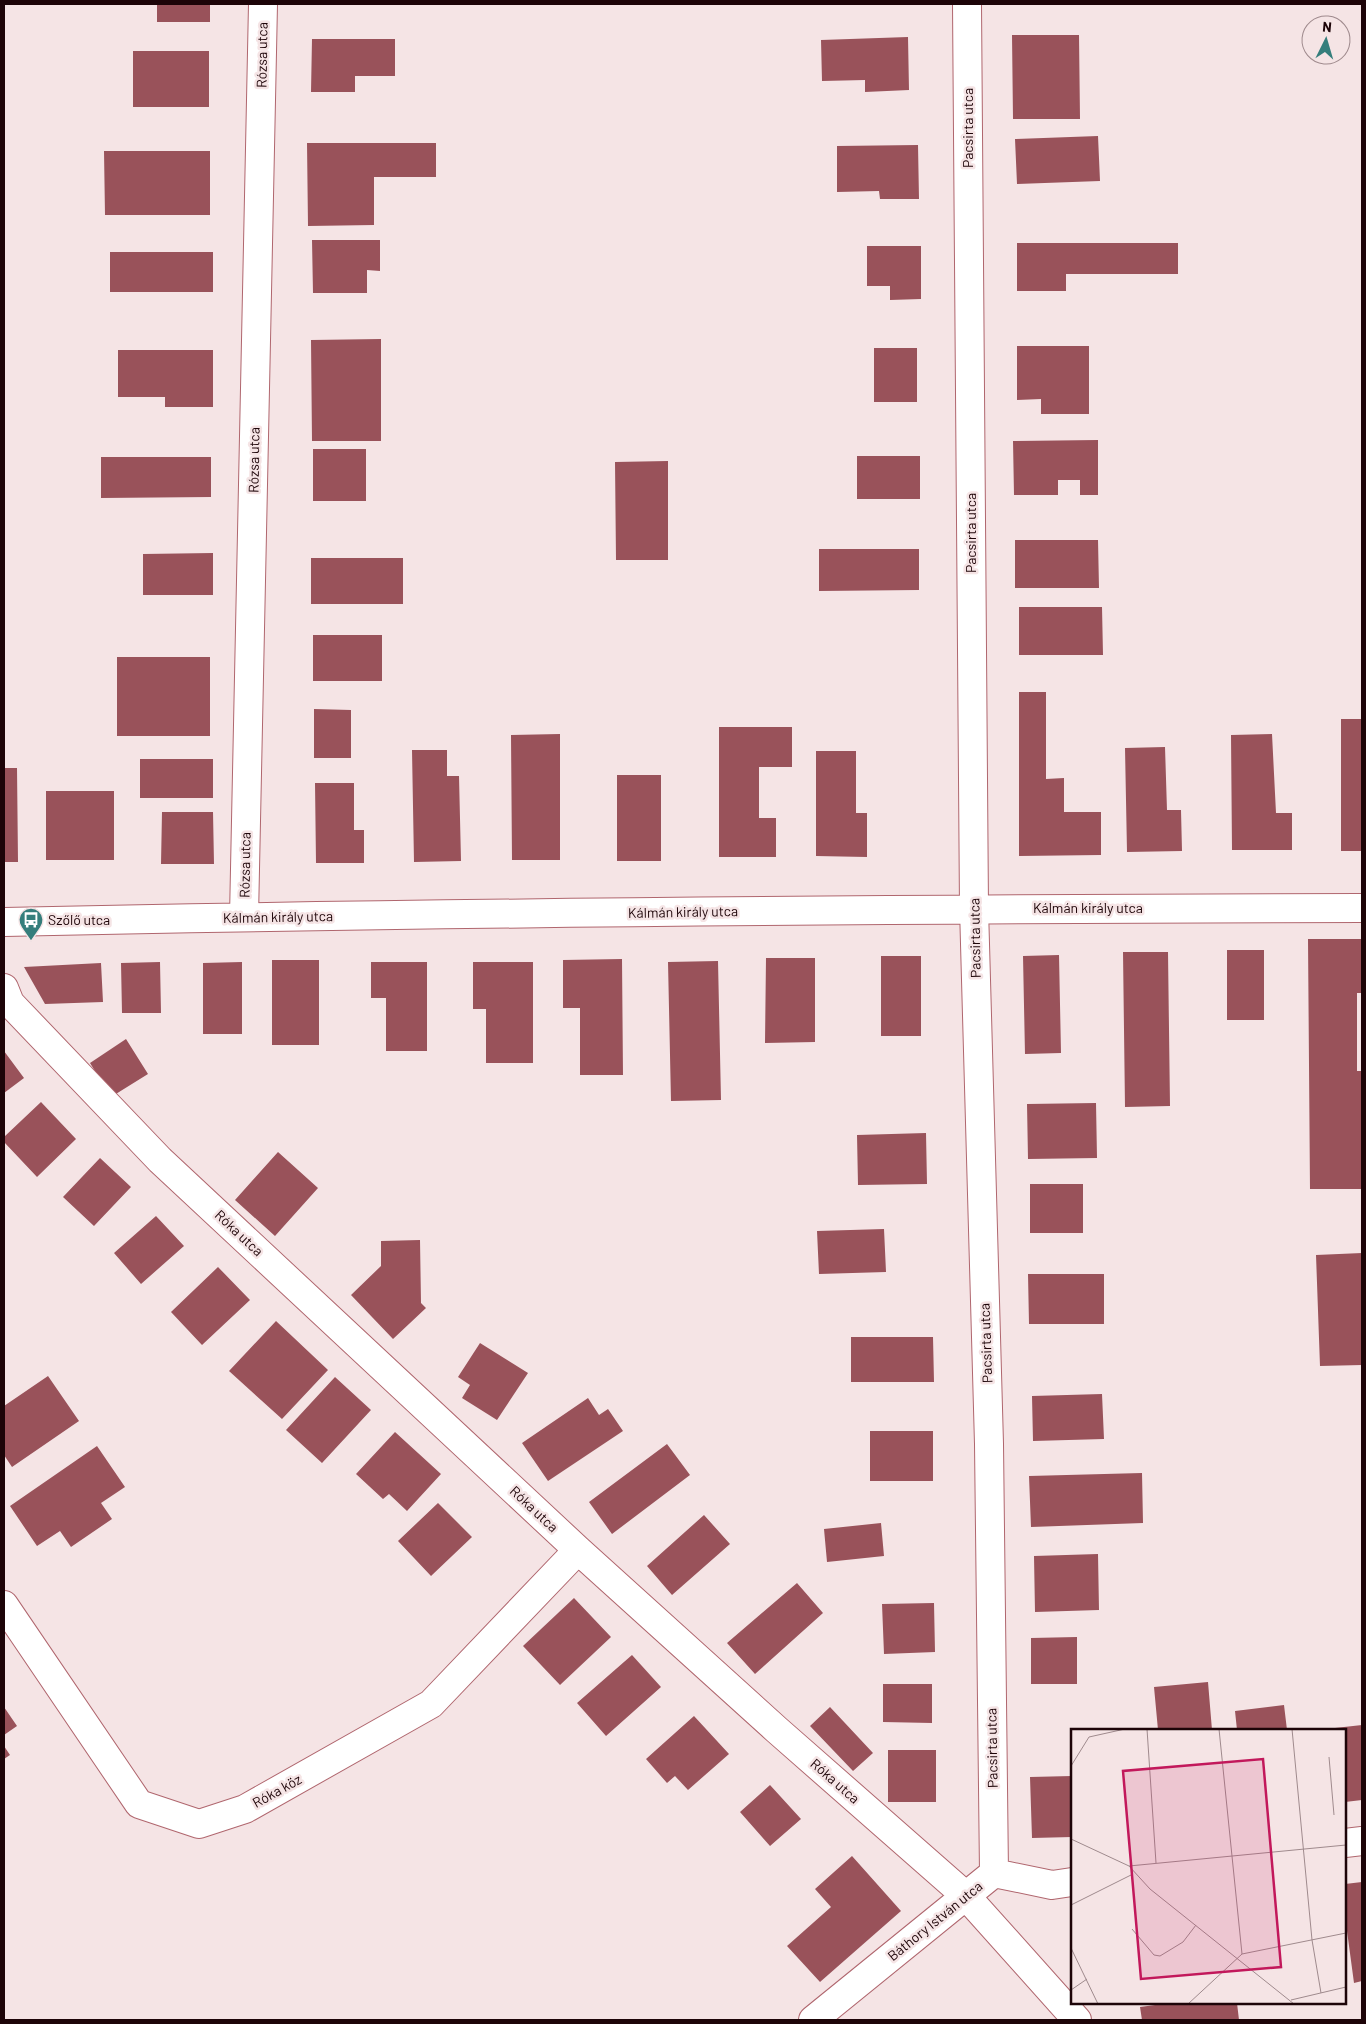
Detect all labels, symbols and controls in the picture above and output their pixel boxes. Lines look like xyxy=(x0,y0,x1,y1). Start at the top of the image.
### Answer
north arrow xyxy=(1301,15,1351,65)
text: N xyxy=(1322,18,1333,35)
street label: Rózsa utca xyxy=(252,22,271,88)
street label: Pacsirta utca xyxy=(959,88,976,168)
street label: Rózsa utca xyxy=(244,427,263,493)
street label: Pacsirta utca xyxy=(962,493,979,573)
street label: Rózsa utca xyxy=(235,832,254,898)
street label: Pacsirta utca xyxy=(965,898,984,978)
street label: Kálmán király utca xyxy=(1033,899,1143,916)
street label: Kálmán király utca xyxy=(628,902,738,921)
bus stop icon: Szőlő utca xyxy=(18,907,44,941)
street label: Kálmán király utca xyxy=(223,907,333,926)
place label: Szőlő utca xyxy=(48,911,110,928)
street label: Róka utca xyxy=(212,1206,267,1259)
street label: Pacsirta utca xyxy=(976,1303,995,1383)
street label: Róka utca xyxy=(507,1482,562,1535)
street label: Pacsirta utca xyxy=(982,1708,1001,1788)
inset map xyxy=(1071,1729,1346,2004)
street label: Róka utca xyxy=(807,1755,863,1807)
street label: Róka köz xyxy=(249,1770,304,1811)
street label: Báthory István utca xyxy=(884,1877,985,1964)

